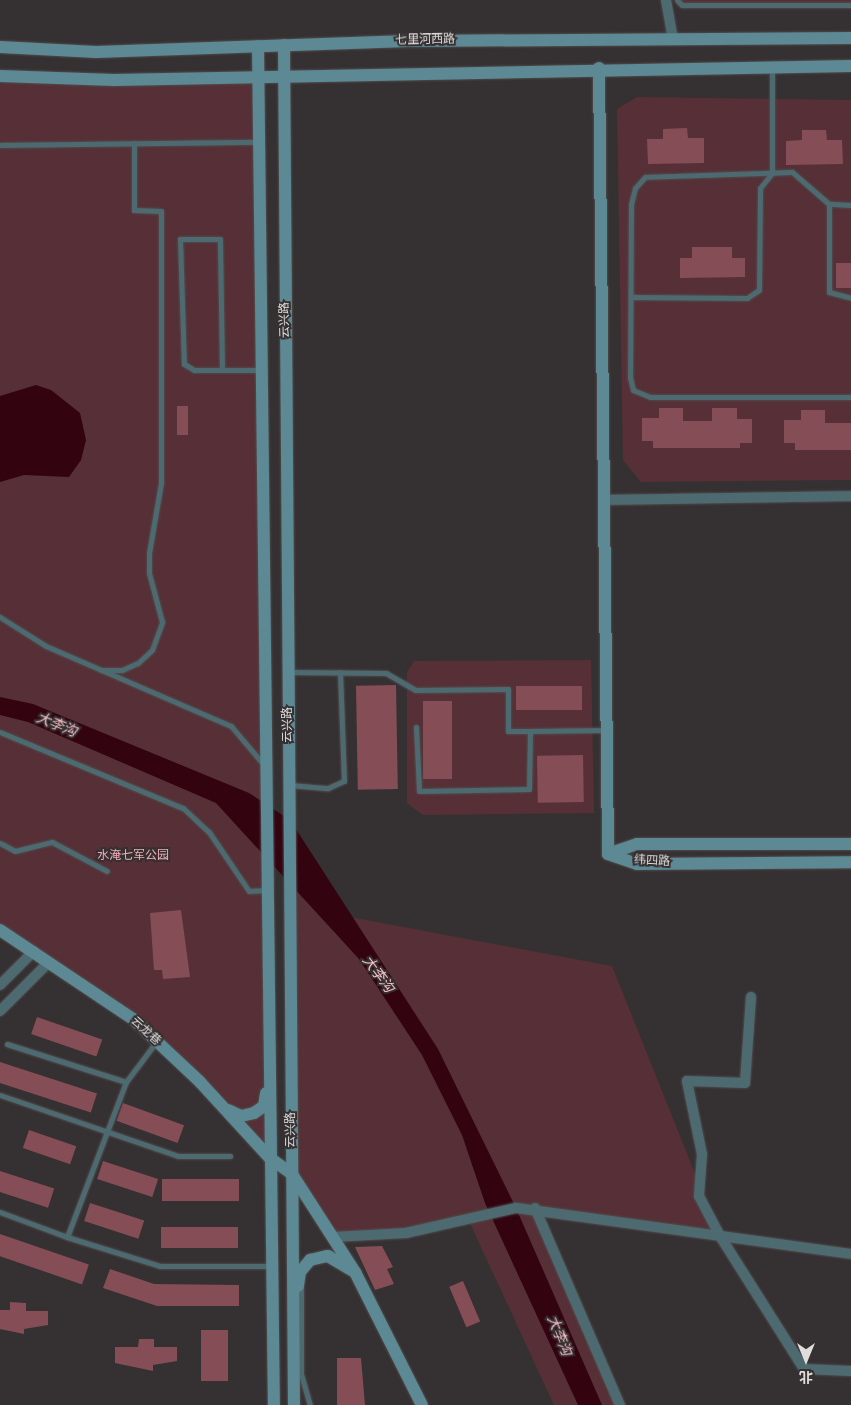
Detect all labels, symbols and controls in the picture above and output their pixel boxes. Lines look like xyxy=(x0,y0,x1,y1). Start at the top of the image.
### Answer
street label: 七里河西路 xyxy=(395,33,455,49)
street label: 云兴路 xyxy=(278,302,294,338)
street label: 云兴路 xyxy=(282,707,296,743)
water label: 大李沟 xyxy=(33,710,79,742)
park label: 水淹七军公园 xyxy=(97,850,169,864)
street label: 纬四路 xyxy=(634,854,670,870)
water label: 大李沟 xyxy=(358,953,396,997)
street label: 云龙巷 xyxy=(127,1015,163,1049)
street label: 云兴路 xyxy=(285,1112,299,1148)
water label: 大李沟 xyxy=(542,1313,574,1359)
north arrow xyxy=(781,1335,831,1385)
text: 北 xyxy=(799,1367,813,1384)

